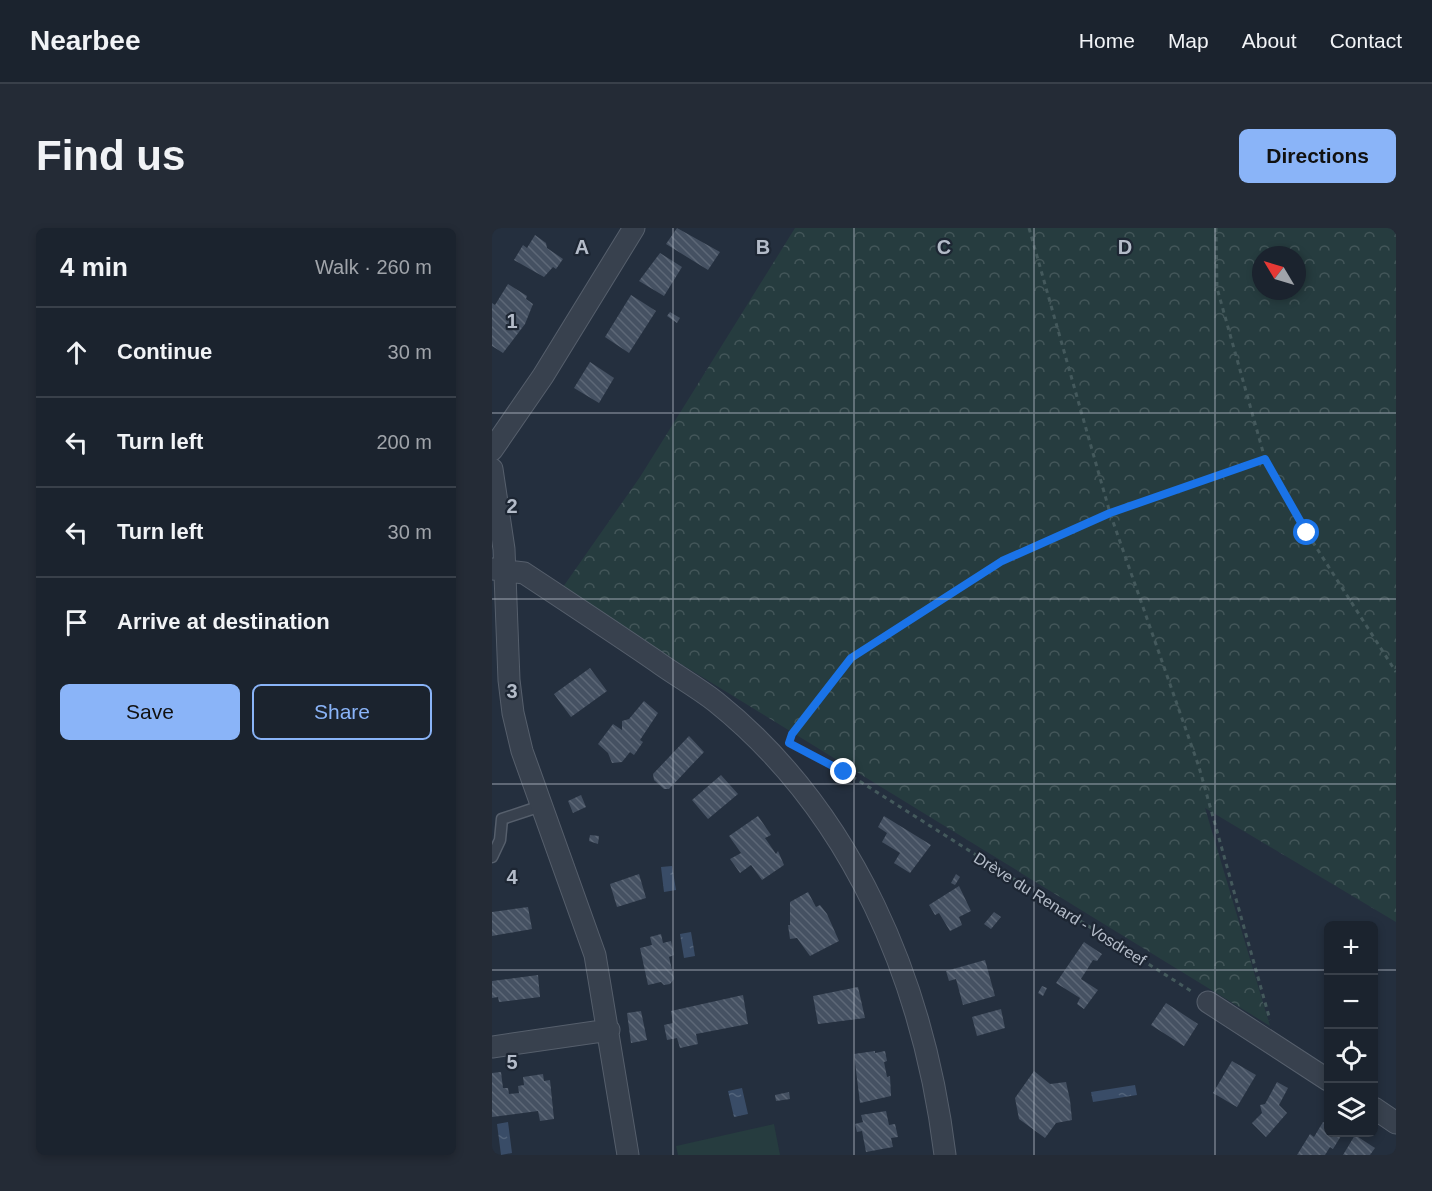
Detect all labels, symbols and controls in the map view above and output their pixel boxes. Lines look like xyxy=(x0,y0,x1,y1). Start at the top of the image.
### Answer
text: Nearbee xyxy=(30,25,141,56)
text: Home xyxy=(1079,29,1135,52)
text: Map xyxy=(1168,29,1209,52)
text: About xyxy=(1242,29,1297,52)
text: Contact xyxy=(1330,29,1402,52)
button: Directions xyxy=(1239,129,1396,183)
text: Find us xyxy=(36,132,185,179)
text: A xyxy=(575,236,589,258)
text: B xyxy=(756,236,770,258)
text: C xyxy=(937,236,951,258)
text: D xyxy=(1118,236,1132,258)
north arrow xyxy=(1252,246,1306,300)
text: 4 min xyxy=(60,252,128,282)
text: Walk · 260 m xyxy=(315,256,432,278)
text: 1 xyxy=(506,310,518,332)
icon: ahead xyxy=(60,336,93,369)
text: Continue xyxy=(117,339,212,364)
text: 30 m xyxy=(388,341,432,363)
icon: left xyxy=(60,426,93,459)
text: Turn left xyxy=(117,429,203,454)
text: 200 m xyxy=(376,431,432,453)
text: 2 xyxy=(506,495,518,517)
icon: left xyxy=(60,516,93,549)
text: Turn left xyxy=(117,519,203,544)
route start xyxy=(1293,519,1319,545)
text: 30 m xyxy=(388,521,432,543)
icon: arrive xyxy=(60,606,93,639)
text: Arrive at destination xyxy=(117,609,330,634)
text: 3 xyxy=(506,680,518,702)
button: Save xyxy=(60,684,240,740)
button: Share xyxy=(252,684,432,740)
route end xyxy=(830,758,856,784)
street label: Drève du Renard - Vosdreef xyxy=(971,849,1149,969)
text: 4 xyxy=(506,866,518,888)
map controls xyxy=(1324,921,1378,1137)
button: + xyxy=(1324,921,1378,975)
button: − xyxy=(1324,975,1378,1029)
button: locate xyxy=(1324,1029,1378,1083)
text: 5 xyxy=(506,1051,518,1073)
button: layers xyxy=(1324,1083,1378,1137)

